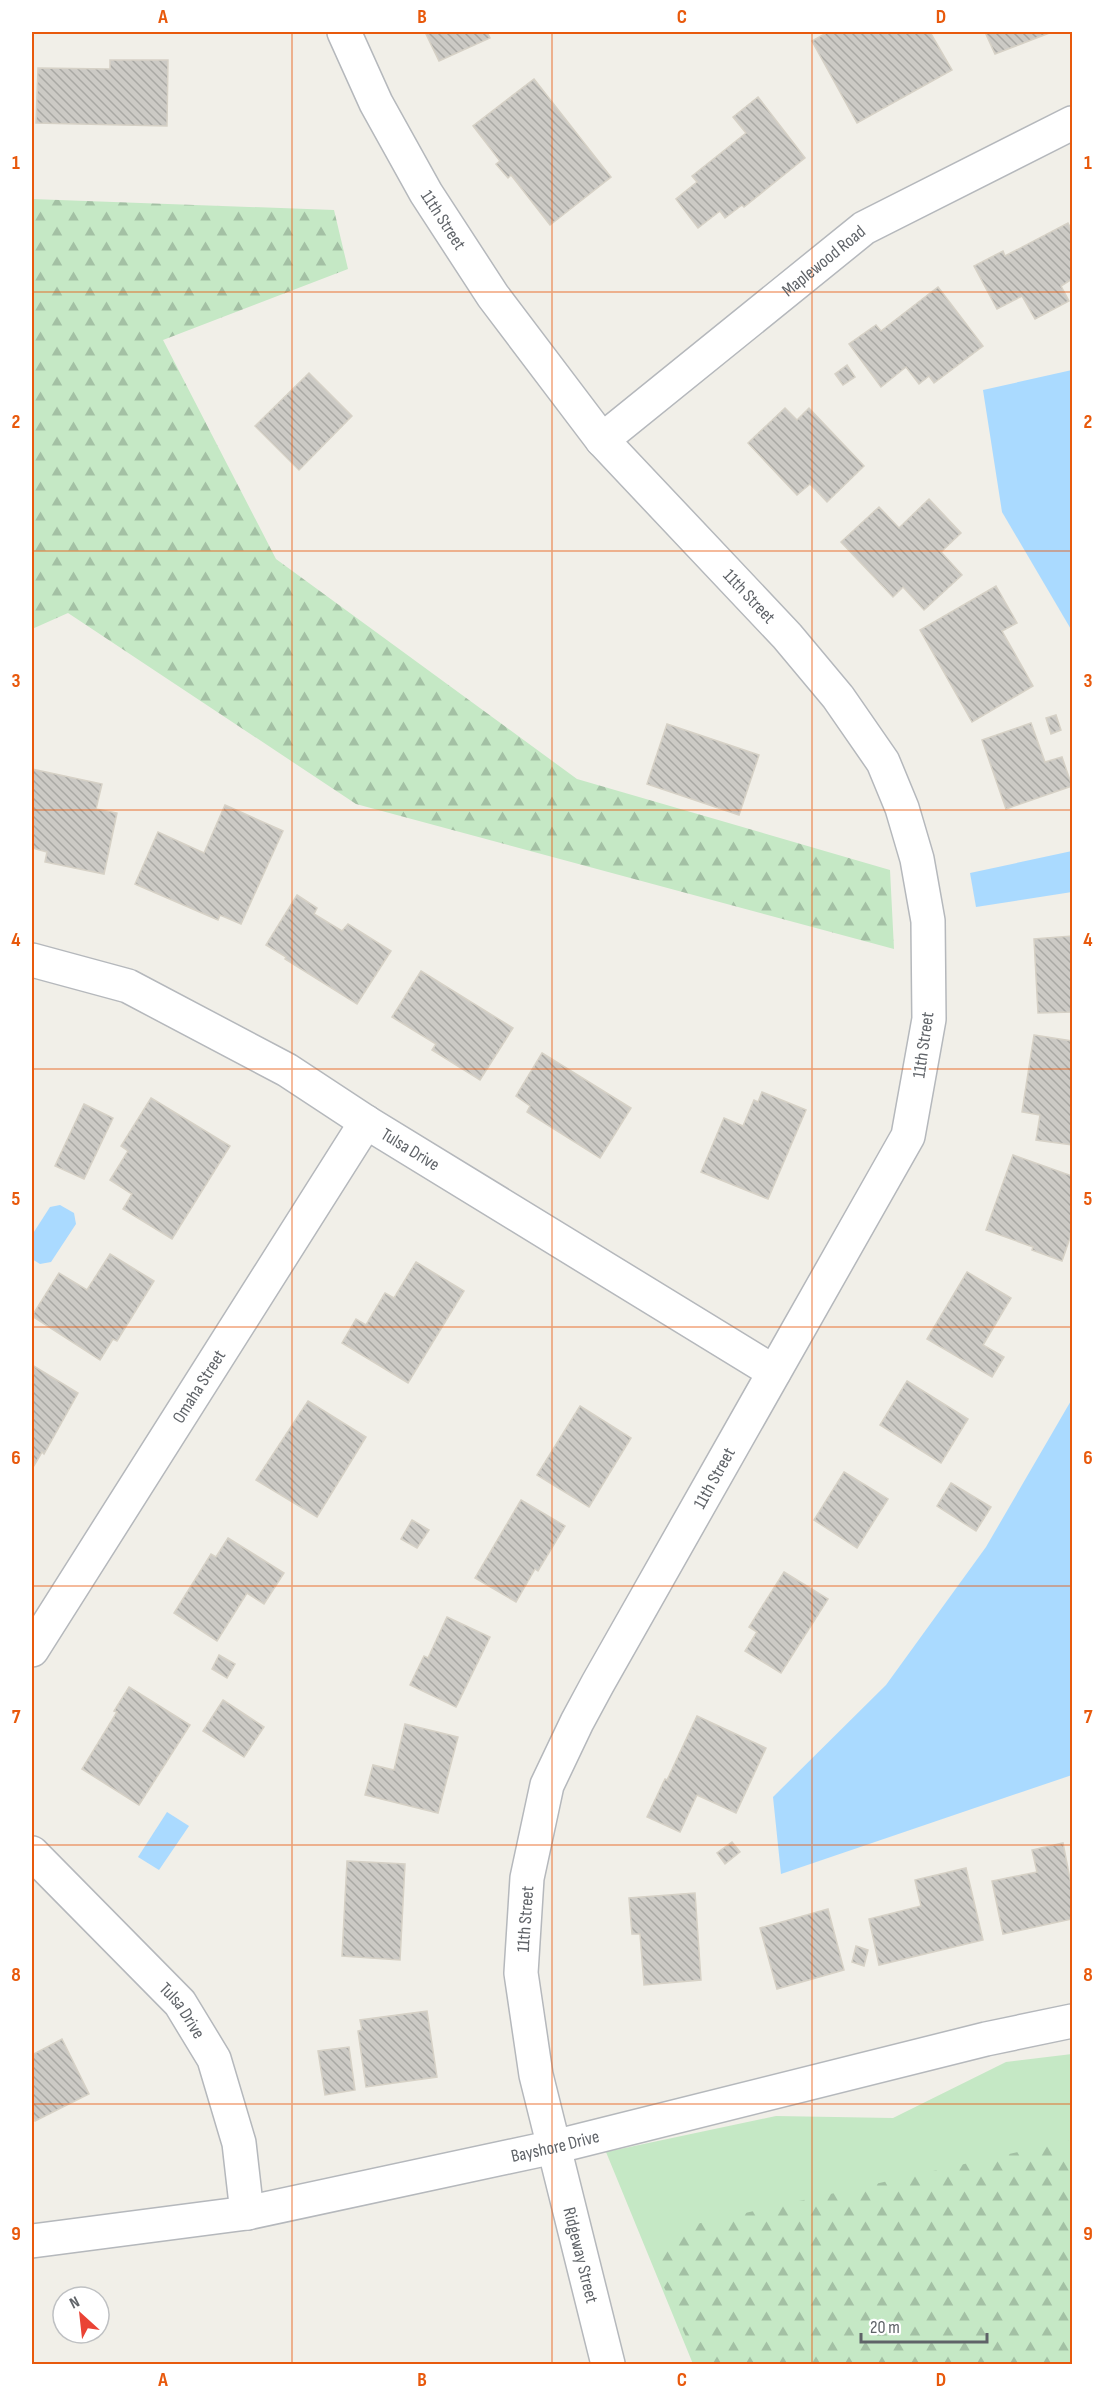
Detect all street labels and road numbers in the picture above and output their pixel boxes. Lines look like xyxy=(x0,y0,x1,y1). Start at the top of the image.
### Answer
street label: 11th Street xyxy=(416,187,470,254)
street label: Maplewood Road xyxy=(778,221,870,301)
street label: 11th Street xyxy=(718,565,780,628)
street label: 11th Street xyxy=(908,1010,939,1079)
street label: Tulsa Drive xyxy=(377,1124,443,1175)
street label: Omaha Street xyxy=(168,1346,231,1427)
street label: 11th Street xyxy=(689,1444,740,1512)
street label: 11th Street xyxy=(513,1885,538,1953)
street label: Tulsa Drive xyxy=(155,1978,209,2043)
street label: Bayshore Drive xyxy=(509,2126,601,2167)
street label: Ridgeway Street xyxy=(558,2205,603,2306)

